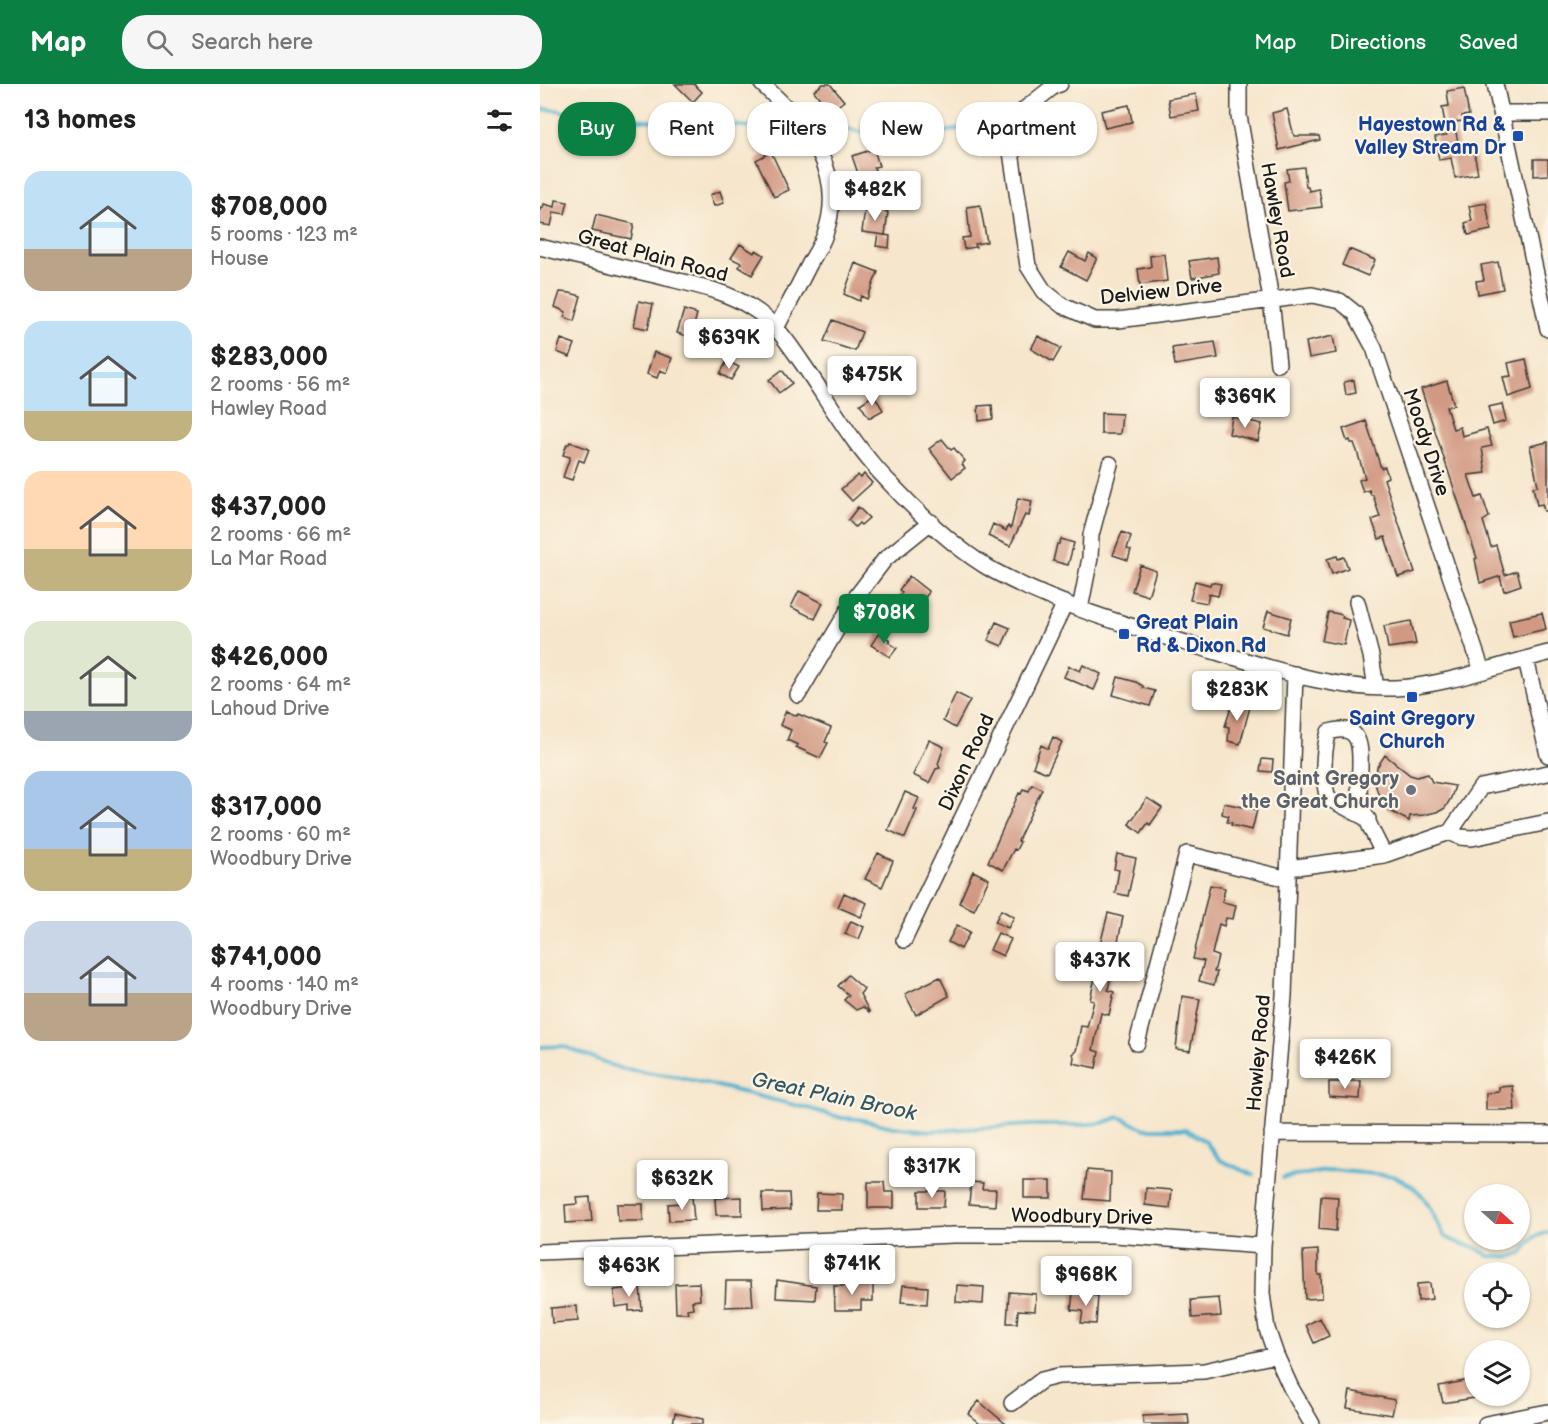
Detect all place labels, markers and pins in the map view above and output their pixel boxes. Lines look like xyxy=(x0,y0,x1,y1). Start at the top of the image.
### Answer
place label: Hayestown Rd & Valley Stream Dr xyxy=(1355,113,1507,160)
marker: Hayestown Rd & Valley Stream Dr xyxy=(1511,129,1525,143)
pin: $482K xyxy=(833,171,917,222)
pin: $639K xyxy=(687,319,771,370)
pin: $475K xyxy=(830,356,914,407)
pin: $369K xyxy=(1203,378,1287,429)
pin: $708K xyxy=(842,594,926,645)
place label: Great Plain Rd & Dixon Rd xyxy=(1136,611,1266,658)
marker: Great Plain Rd & Dixon Rd xyxy=(1117,627,1131,641)
pin: $283K xyxy=(1195,671,1279,722)
marker: Saint Gregory Church xyxy=(1405,690,1419,704)
place label: Saint Gregory Church xyxy=(1349,707,1476,754)
place label: Saint Gregory the Great Church xyxy=(1241,767,1400,814)
marker: Saint Gregory the Great Church xyxy=(1404,783,1418,797)
pin: $437K xyxy=(1058,942,1142,993)
pin: $426K xyxy=(1303,1039,1387,1090)
pin: $317K xyxy=(890,1148,974,1199)
pin: $632K xyxy=(640,1160,724,1211)
pin: $741K xyxy=(810,1245,894,1296)
pin: $463K xyxy=(587,1247,671,1298)
pin: $968K xyxy=(1044,1256,1128,1307)

